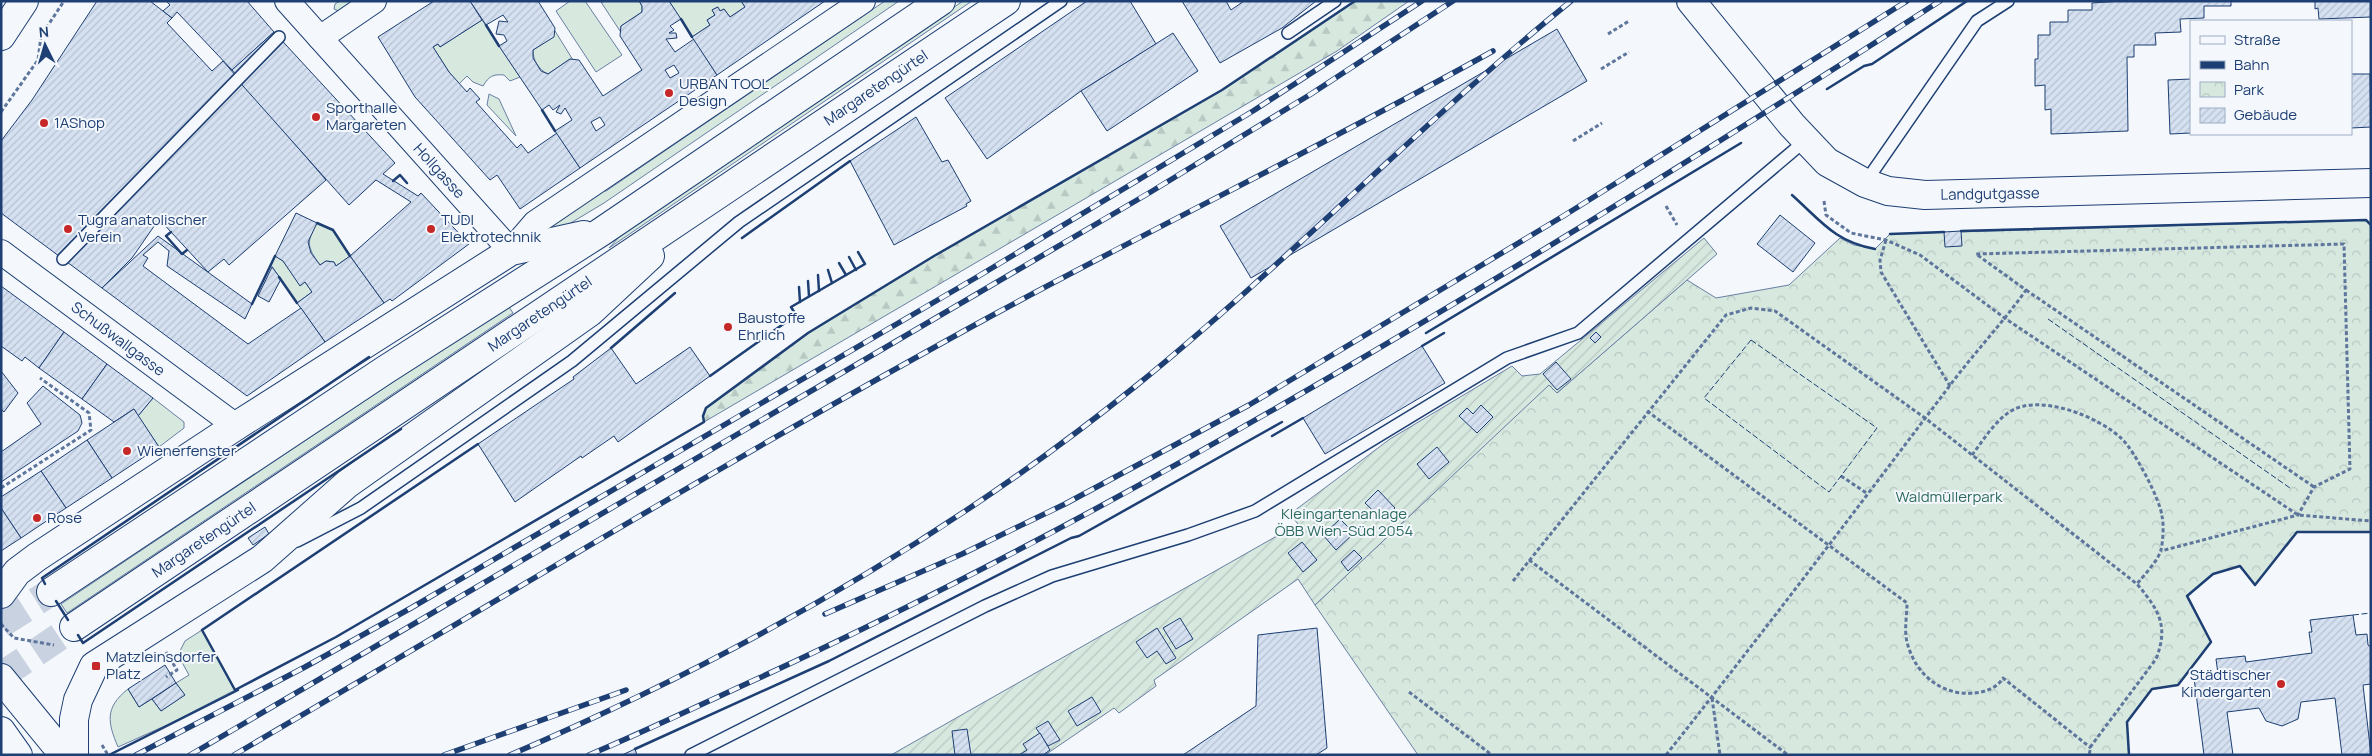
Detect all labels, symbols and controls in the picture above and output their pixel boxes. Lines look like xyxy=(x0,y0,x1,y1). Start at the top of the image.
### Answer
north arrow xyxy=(20,20,70,70)
legend xyxy=(2190,20,2352,135)
text: N xyxy=(38,22,50,41)
text: Straße xyxy=(2234,29,2281,50)
street label: Margaretengürtel xyxy=(819,45,932,130)
text: Bahn xyxy=(2234,54,2269,75)
place label: URBAN TOOL Design xyxy=(679,73,770,111)
text: Park xyxy=(2234,79,2264,100)
marker: URBAN TOOL Design xyxy=(663,87,675,99)
place label: Sporthalle Margareten xyxy=(326,97,407,135)
text: Gebäude xyxy=(2234,104,2297,125)
marker: Sporthalle Margareten xyxy=(310,111,322,123)
place label: 1AShop xyxy=(54,112,105,133)
marker: 1AShop xyxy=(38,117,50,129)
street label: Hollgasse xyxy=(409,138,470,203)
street label: Landgutgasse xyxy=(1940,182,2040,205)
place label: Tugra anatolischer Verein xyxy=(78,209,207,247)
place label: TUDI Elektrotechnik xyxy=(441,209,541,247)
marker: Tugra anatolischer Verein xyxy=(62,223,74,235)
marker: TUDI Elektrotechnik xyxy=(425,223,437,235)
street label: Margaretengürtel xyxy=(483,271,596,356)
street label: Schußwallgasse xyxy=(67,296,170,381)
place label: Baustoffe Ehrlich xyxy=(738,307,806,345)
marker: Baustoffe Ehrlich xyxy=(722,321,734,333)
place label: Wienerfenster xyxy=(137,440,237,461)
marker: Wienerfenster xyxy=(121,445,133,457)
park label: Waldmüllerpark xyxy=(1896,486,2003,507)
street label: Margaretengürtel xyxy=(147,497,260,582)
park label: Kleingartenanlage ÖBB Wien-Süd 2054 xyxy=(1275,503,1413,541)
place label: Rose xyxy=(47,507,82,528)
marker: Rose xyxy=(31,512,43,524)
place label: Matzleinsdorfer Platz xyxy=(106,646,216,684)
marker: Matzleinsdorfer Platz xyxy=(90,660,102,672)
place label: Städtischer Kindergarten xyxy=(2181,664,2272,702)
marker: Städtischer Kindergarten xyxy=(2275,678,2287,690)

